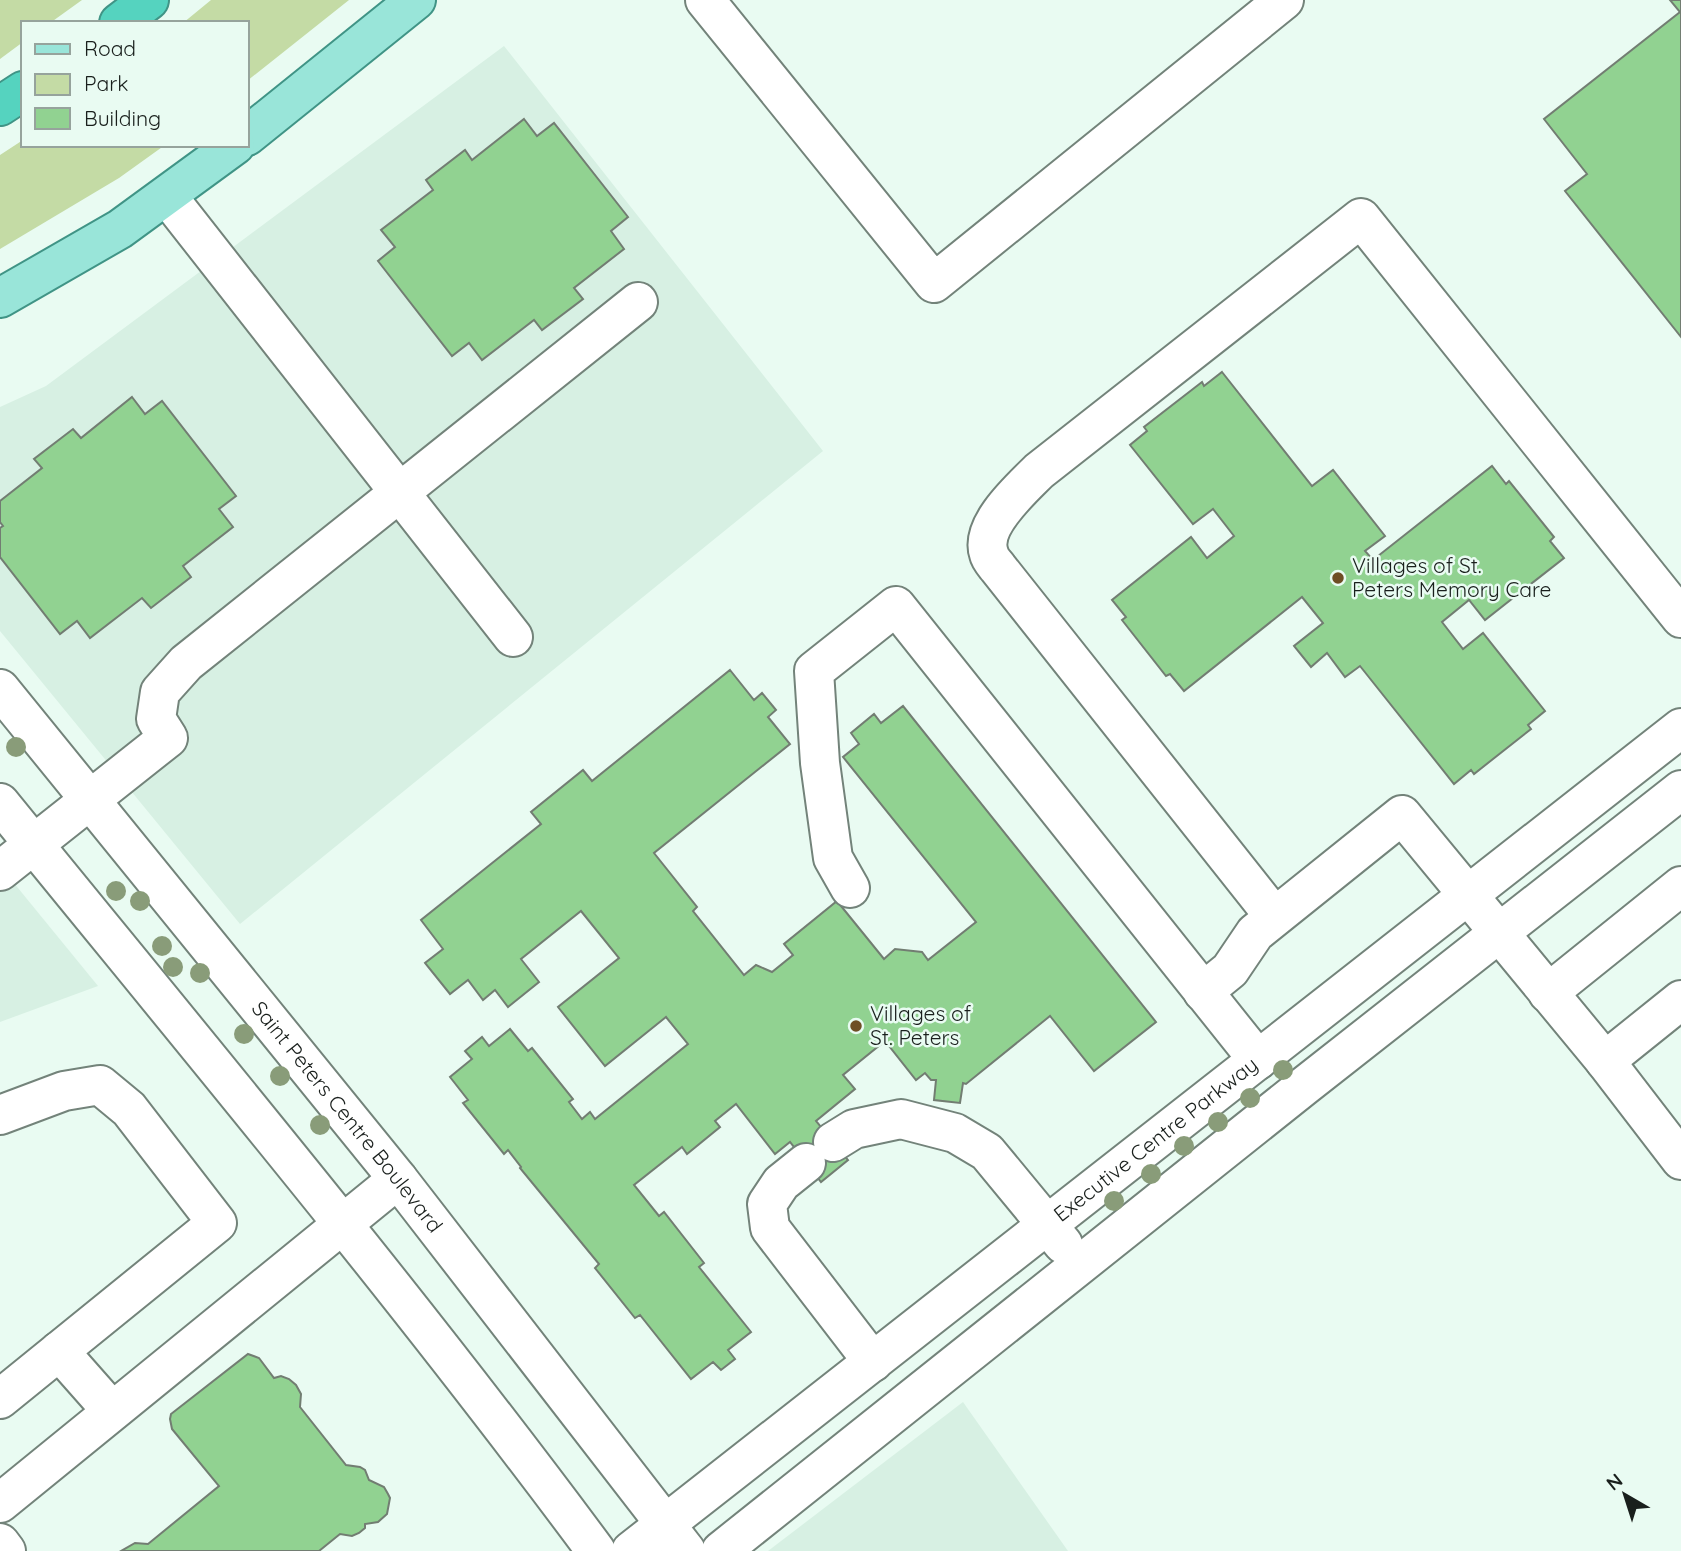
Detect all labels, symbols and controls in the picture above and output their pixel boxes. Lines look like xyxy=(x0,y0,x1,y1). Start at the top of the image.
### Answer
legend xyxy=(21,21,248,147)
text: Road xyxy=(84,35,136,61)
text: Park xyxy=(84,70,128,96)
text: Building xyxy=(84,105,161,131)
place label: Villages of St. Peters Memory Care xyxy=(1352,552,1551,602)
marker: Villages of St. Peters Memory Care xyxy=(1330,570,1346,586)
street label: Saint Peters Centre Boulevard xyxy=(247,995,449,1237)
place label: Villages of St. Peters xyxy=(870,1000,972,1050)
marker: Villages of St. Peters xyxy=(848,1018,864,1034)
street label: Executive Centre Parkway xyxy=(1048,1051,1263,1227)
north arrow xyxy=(1590,1460,1660,1530)
text: N xyxy=(1601,1468,1627,1496)

